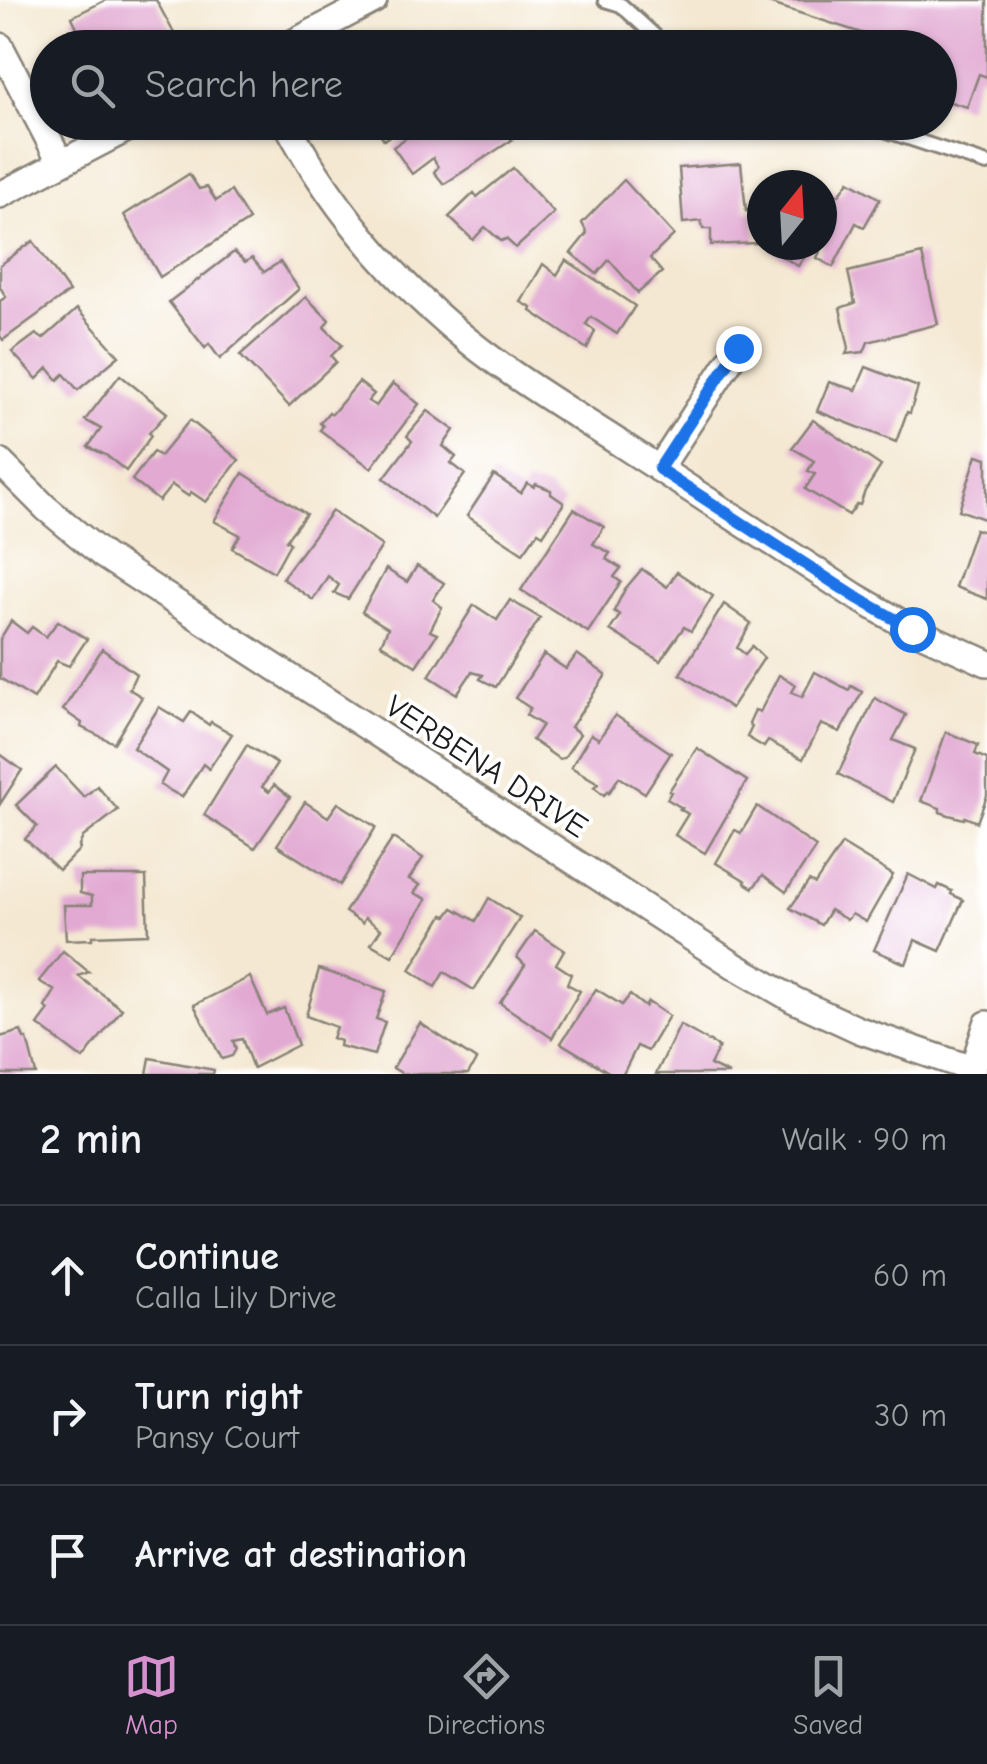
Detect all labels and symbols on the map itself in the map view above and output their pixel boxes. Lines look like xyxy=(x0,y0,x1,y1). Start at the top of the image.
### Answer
north arrow xyxy=(747,170,837,260)
route end xyxy=(716,326,762,372)
route start xyxy=(890,607,936,653)
street label: VERBENA DRIVE xyxy=(379,687,595,845)

